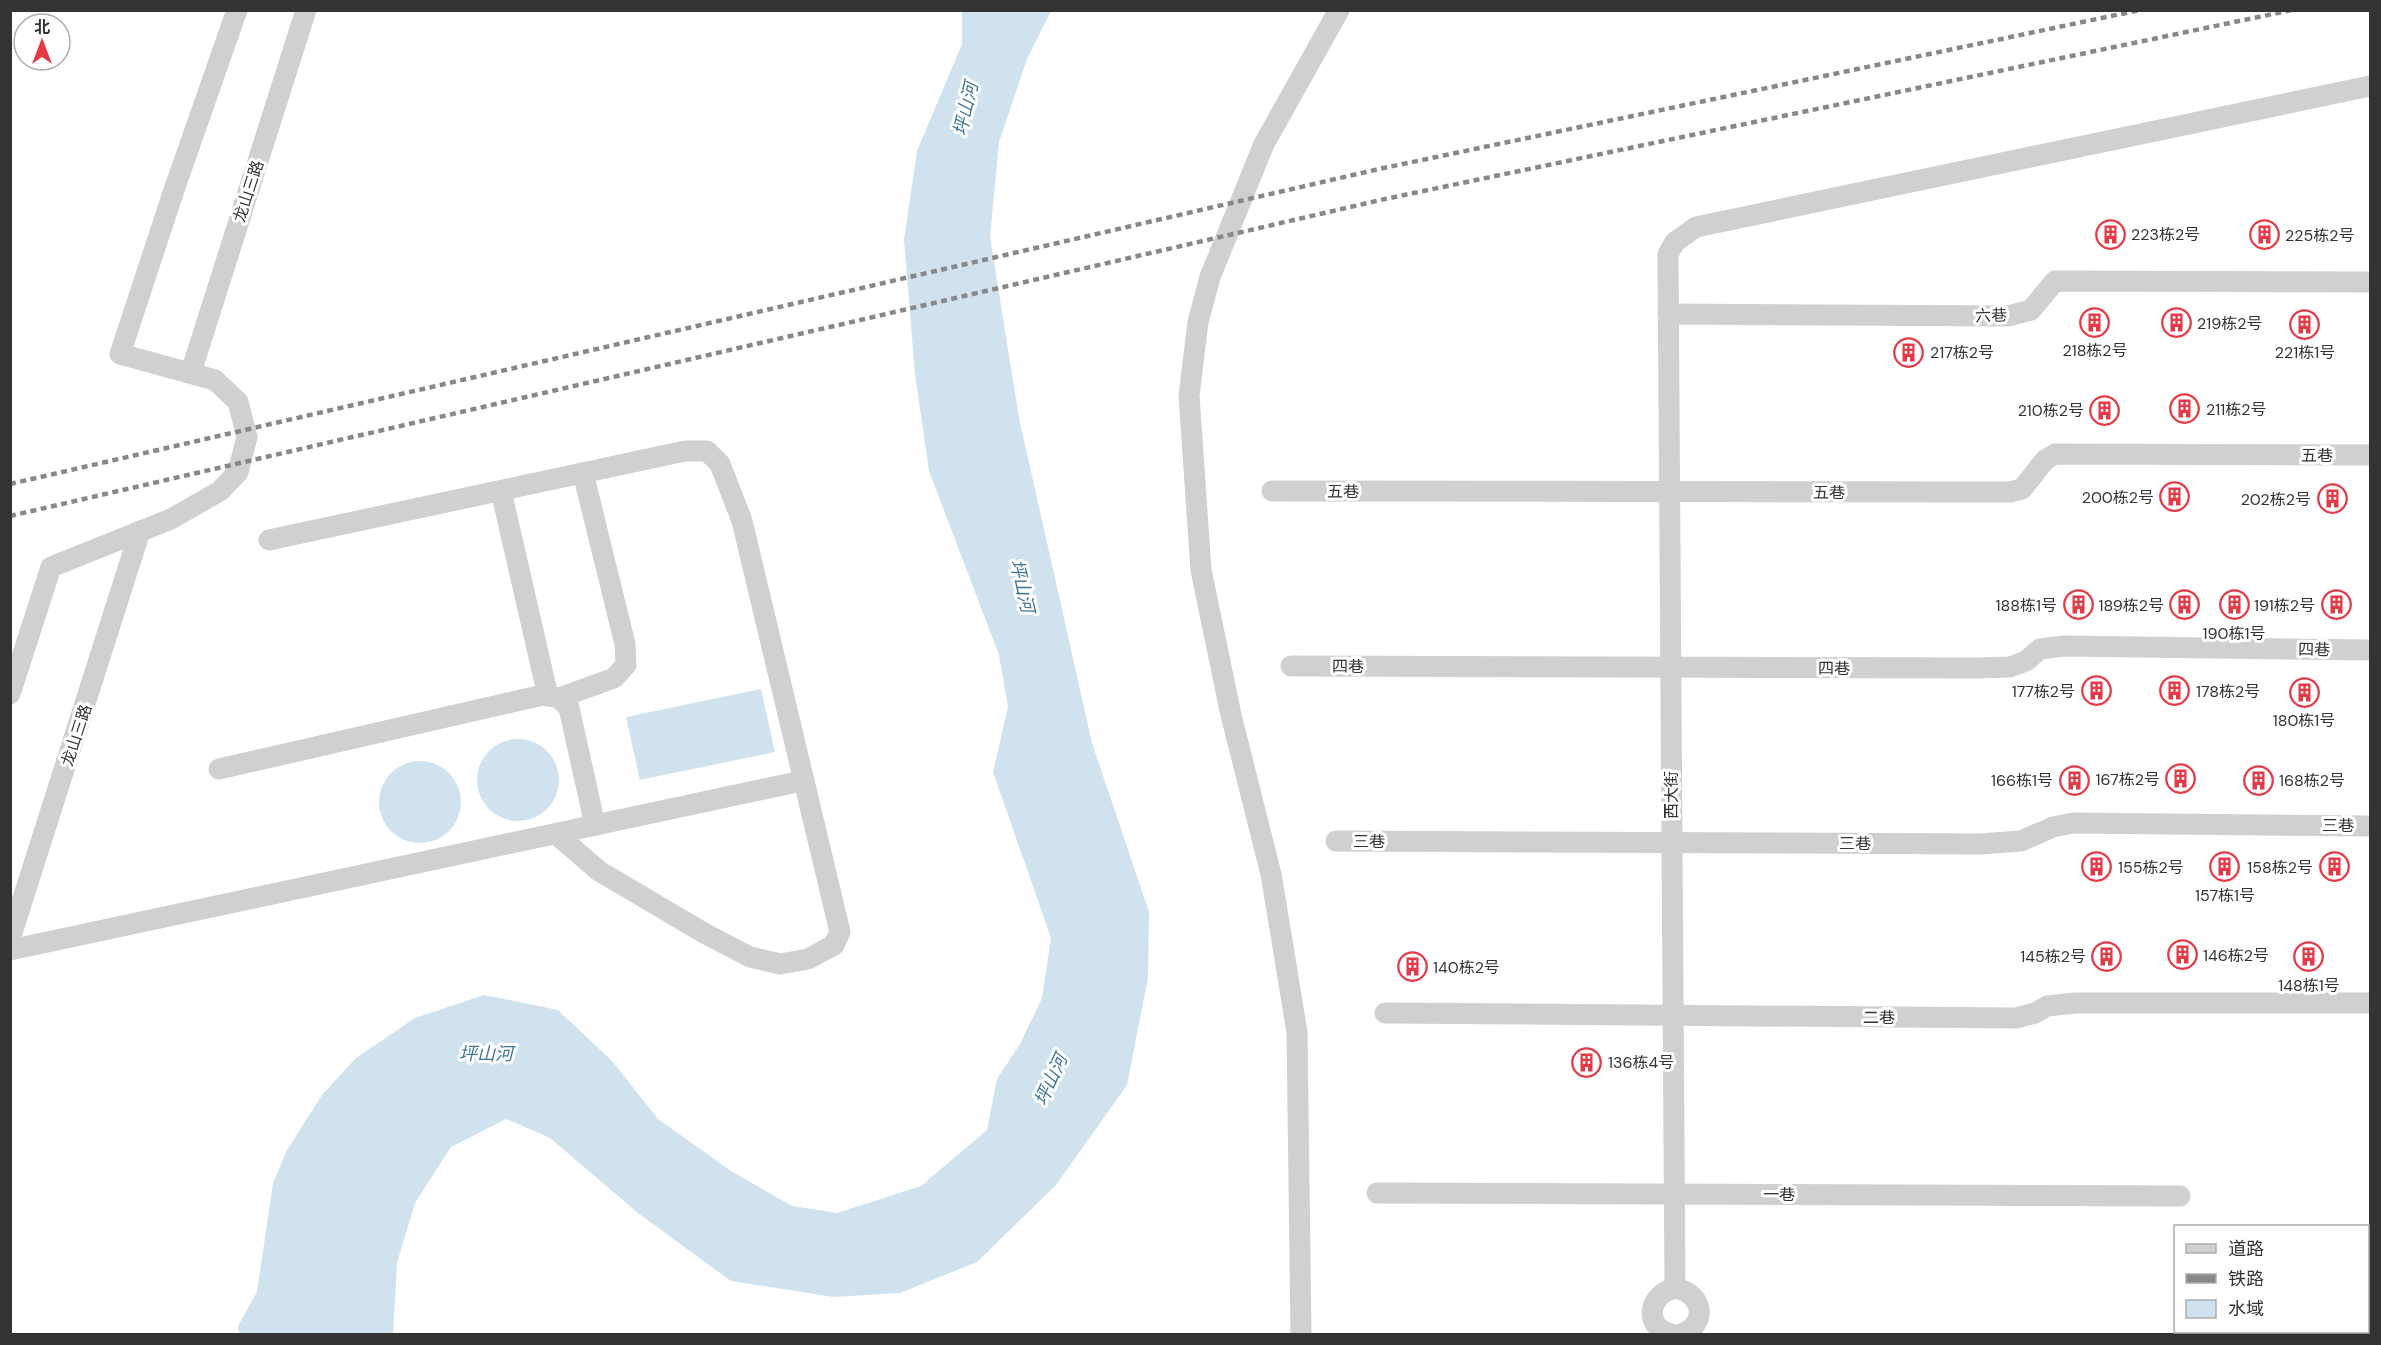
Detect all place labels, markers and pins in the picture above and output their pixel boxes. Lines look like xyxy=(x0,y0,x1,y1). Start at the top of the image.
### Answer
building icon: 223栋2号 xyxy=(2094,218,2126,250)
building icon: 225栋2号 xyxy=(2248,219,2280,251)
place label: 223栋2号 xyxy=(2131,224,2200,245)
place label: 225栋2号 xyxy=(2285,225,2354,246)
building icon: 218栋2号 xyxy=(2079,306,2111,338)
building icon: 219栋2号 xyxy=(2160,307,2192,339)
building icon: 221栋1号 xyxy=(2289,308,2321,340)
place label: 219栋2号 xyxy=(2197,313,2262,334)
building icon: 217栋2号 xyxy=(1893,336,1925,368)
place label: 218栋2号 xyxy=(2062,340,2128,361)
place label: 217栋2号 xyxy=(1930,342,1994,363)
place label: 221栋1号 xyxy=(2275,342,2335,363)
building icon: 211栋2号 xyxy=(2169,393,2201,425)
building icon: 210栋2号 xyxy=(2089,394,2121,426)
place label: 211栋2号 xyxy=(2206,399,2266,420)
place label: 210栋2号 xyxy=(2018,400,2084,421)
building icon: 200栋2号 xyxy=(2159,481,2191,513)
building icon: 202栋2号 xyxy=(2316,483,2348,515)
place label: 200栋2号 xyxy=(2082,487,2154,508)
place label: 202栋2号 xyxy=(2241,489,2311,510)
building icon: 188栋1号 xyxy=(2062,589,2094,621)
building icon: 189栋2号 xyxy=(2169,589,2201,621)
building icon: 190栋1号 xyxy=(2218,589,2250,621)
building icon: 191栋2号 xyxy=(2320,589,2352,621)
place label: 188栋1号 xyxy=(1996,595,2057,616)
place label: 189栋2号 xyxy=(2098,595,2164,616)
place label: 191栋2号 xyxy=(2254,595,2315,616)
place label: 190栋1号 xyxy=(2203,623,2265,644)
building icon: 177栋2号 xyxy=(2080,675,2112,707)
building icon: 178栋2号 xyxy=(2159,675,2191,707)
building icon: 180栋1号 xyxy=(2288,676,2320,708)
place label: 177栋2号 xyxy=(2012,681,2075,702)
place label: 178栋2号 xyxy=(2196,681,2260,702)
place label: 180栋1号 xyxy=(2273,710,2335,731)
building icon: 167栋2号 xyxy=(2165,763,2197,795)
building icon: 166栋1号 xyxy=(2058,764,2090,796)
building icon: 168栋2号 xyxy=(2242,764,2274,796)
place label: 167栋2号 xyxy=(2096,769,2160,790)
place label: 166栋1号 xyxy=(1991,770,2053,791)
place label: 168栋2号 xyxy=(2279,770,2345,791)
building icon: 155栋2号 xyxy=(2081,851,2113,883)
building icon: 157栋1号 xyxy=(2209,851,2241,883)
building icon: 158栋2号 xyxy=(2318,851,2350,883)
place label: 155栋2号 xyxy=(2118,857,2184,878)
place label: 158栋2号 xyxy=(2247,857,2313,878)
place label: 157栋1号 xyxy=(2195,885,2255,906)
building icon: 146栋2号 xyxy=(2166,939,2198,971)
building icon: 145栋2号 xyxy=(2091,940,2123,972)
building icon: 148栋1号 xyxy=(2293,941,2325,973)
place label: 146栋2号 xyxy=(2203,945,2269,966)
place label: 145栋2号 xyxy=(2020,946,2086,967)
building icon: 140栋2号 xyxy=(1396,951,1428,983)
place label: 140栋2号 xyxy=(1433,957,1500,978)
place label: 148栋1号 xyxy=(2278,975,2340,996)
building icon: 136栋4号 xyxy=(1571,1046,1603,1078)
place label: 136栋4号 xyxy=(1608,1052,1674,1073)

